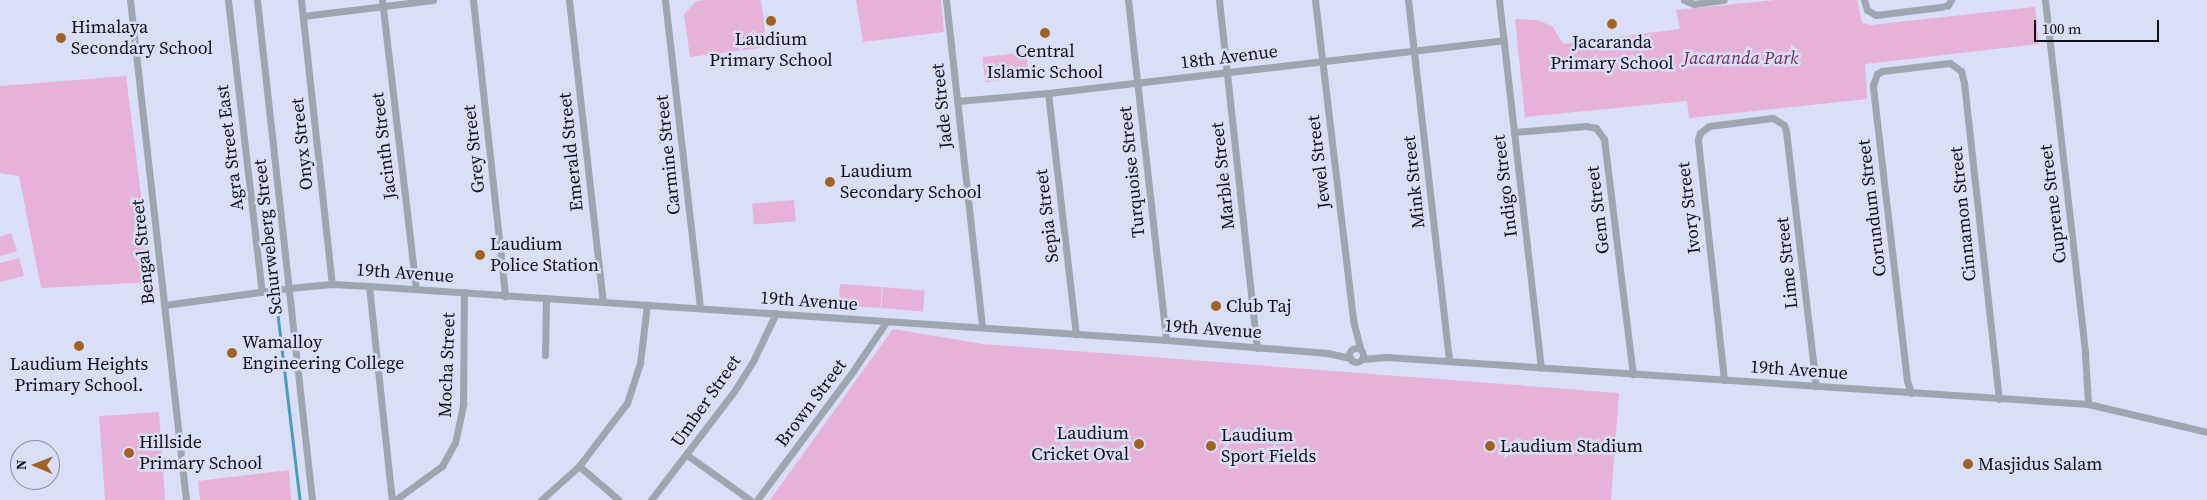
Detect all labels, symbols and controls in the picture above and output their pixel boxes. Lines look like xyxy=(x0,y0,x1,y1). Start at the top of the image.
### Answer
scale bar xyxy=(2037,10,2162,42)
marker: Laudium Primary School xyxy=(765,15,777,27)
place label: Himalaya Secondary School xyxy=(71,17,213,59)
marker: Jacaranda Primary School xyxy=(1606,18,1618,30)
text: 100 m xyxy=(2042,18,2082,39)
marker: Central Islamic School xyxy=(1039,27,1051,39)
place label: Laudium Primary School xyxy=(709,29,833,72)
marker: Himalaya Secondary School xyxy=(55,32,67,44)
place label: Jacaranda Primary School xyxy=(1550,32,1674,74)
street label: 18th Avenue xyxy=(1179,40,1279,74)
place label: Central Islamic School xyxy=(987,41,1103,84)
park label: Jacaranda Park xyxy=(1683,47,1799,69)
street label: Jade Street xyxy=(927,62,957,150)
street label: Agra Street East xyxy=(212,84,248,212)
street label: Jacinth Street xyxy=(367,91,401,201)
street label: Emerald Street xyxy=(554,92,588,212)
street label: Carmine Street xyxy=(651,94,685,216)
street label: Onyx Street xyxy=(286,97,318,191)
street label: Grey Street xyxy=(459,104,489,194)
street label: Turquoise Street xyxy=(1114,105,1150,239)
street label: Jewel Street xyxy=(1303,114,1335,210)
street label: Marble Street xyxy=(1207,121,1239,231)
street label: Indigo Street xyxy=(1488,134,1522,238)
street label: Mink Street xyxy=(1398,135,1430,229)
street label: Corundum Street xyxy=(1853,138,1891,278)
street label: Cuprene Street xyxy=(2035,143,2071,265)
street label: Cinnamon Street xyxy=(1945,146,1981,282)
street label: Schurweberg Street xyxy=(249,158,287,316)
place label: Laudium Secondary School xyxy=(840,161,982,203)
street label: Ivory Street xyxy=(1673,161,1705,255)
street label: Gem Street xyxy=(1582,165,1614,255)
street label: Sepia Street xyxy=(1031,168,1063,264)
marker: Laudium Secondary School xyxy=(824,176,836,188)
street label: Bengal Street xyxy=(127,198,159,306)
street label: Lime Street xyxy=(1771,216,1803,310)
place label: Laudium Police Station xyxy=(490,234,599,276)
marker: Laudium Police Station xyxy=(474,249,486,261)
street label: 19th Avenue xyxy=(355,259,455,287)
street label: 19th Avenue xyxy=(759,287,859,315)
place label: Club Taj xyxy=(1226,295,1292,317)
marker: Club Taj xyxy=(1210,300,1222,312)
street label: Mocha Street xyxy=(434,312,460,418)
street label: 19th Avenue xyxy=(1163,315,1263,343)
place label: Wamalloy Engineering College xyxy=(242,332,404,374)
marker: Laudium Heights Primary School. xyxy=(73,340,85,352)
marker: Wamalloy Engineering College xyxy=(226,347,238,359)
street label: Umber Street xyxy=(667,351,745,451)
place label: Laudium Heights Primary School. xyxy=(10,354,148,396)
street label: Brown Street xyxy=(771,355,851,451)
street label: 19th Avenue xyxy=(1749,356,1849,384)
place label: Laudium Cricket Oval xyxy=(1031,423,1129,466)
place label: Laudium Sport Fields xyxy=(1221,425,1316,468)
place label: Hillside Primary School xyxy=(139,432,262,474)
place label: Laudium Stadium xyxy=(1500,435,1643,457)
marker: Laudium Cricket Oval xyxy=(1133,438,1145,450)
north arrow xyxy=(10,440,60,490)
marker: Laudium Sport Fields xyxy=(1205,440,1217,452)
marker: Laudium Stadium xyxy=(1484,440,1496,452)
marker: Hillside Primary School xyxy=(123,447,135,459)
place label: Masjidus Salam xyxy=(1978,453,2103,475)
marker: Masjidus Salam xyxy=(1962,458,1974,470)
text: N xyxy=(11,459,31,470)

